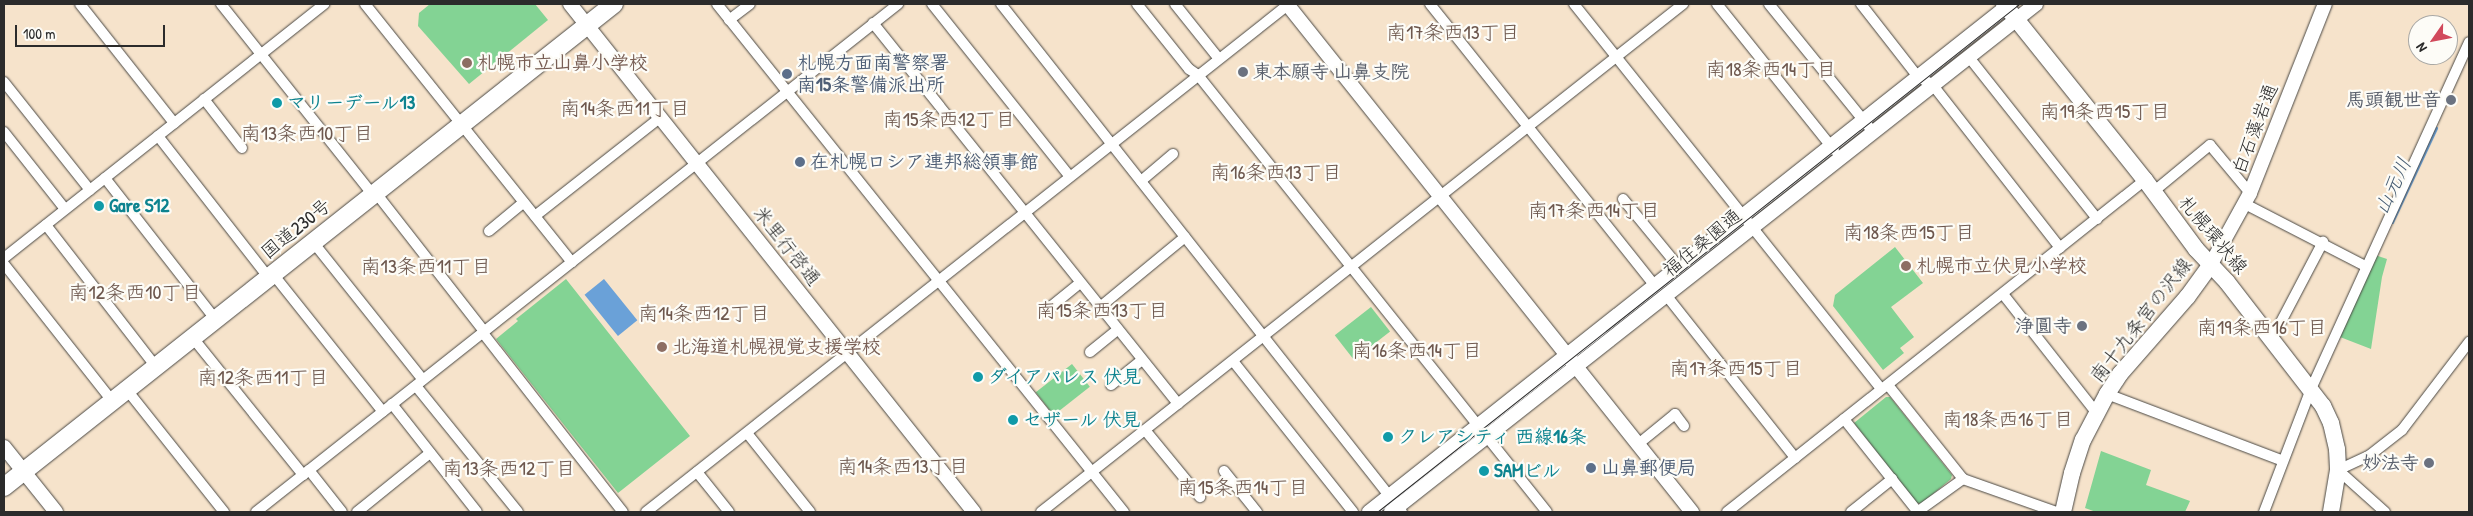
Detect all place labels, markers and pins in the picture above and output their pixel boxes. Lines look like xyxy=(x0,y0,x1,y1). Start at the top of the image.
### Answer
place label: 札幌市立山鼻小学校 xyxy=(477,52,648,74)
place label: 札幌方面南警察署 南15条警備派出所 xyxy=(797,52,949,96)
marker: 札幌市立山鼻小学校 xyxy=(461,57,473,69)
place label: 東本願寺 山鼻支院 xyxy=(1253,61,1409,83)
marker: 東本願寺 山鼻支院 xyxy=(1237,66,1249,78)
marker: 札幌方面南警察署 南15条警備派出所 xyxy=(781,68,793,80)
place label: 馬頭観世音 xyxy=(2346,89,2441,111)
place label: マリーデール13 xyxy=(287,92,416,114)
marker: 馬頭観世音 xyxy=(2445,94,2457,106)
marker: マリーデール13 xyxy=(271,97,283,109)
place label: 在札幌ロシア連邦総領事館 xyxy=(810,151,1038,173)
marker: 在札幌ロシア連邦総領事館 xyxy=(794,156,806,168)
place label: Gare S12 xyxy=(109,195,169,217)
marker: Gare S12 xyxy=(93,200,105,212)
place label: 札幌市立伏見小学校 xyxy=(1916,255,2087,277)
marker: 札幌市立伏見小学校 xyxy=(1900,260,1912,272)
place label: 浄圓寺 xyxy=(2015,315,2072,337)
marker: 浄圓寺 xyxy=(2076,320,2088,332)
place label: 北海道札幌視覚支援学校 xyxy=(672,336,881,358)
marker: 北海道札幌視覚支援学校 xyxy=(656,341,668,353)
place label: ダイアパレス 伏見 xyxy=(988,366,1144,388)
marker: ダイアパレス 伏見 xyxy=(972,371,984,383)
place label: セザール 伏見 xyxy=(1023,409,1141,431)
marker: セザール 伏見 xyxy=(1007,414,1019,426)
place label: クレアシティ 西線16条 xyxy=(1398,426,1588,448)
marker: クレアシティ 西線16条 xyxy=(1382,431,1394,443)
place label: 妙法寺 xyxy=(2362,452,2419,474)
place label: 山鼻郵便局 xyxy=(1601,457,1696,479)
marker: 妙法寺 xyxy=(2423,457,2435,469)
place label: SAMビル xyxy=(1494,460,1561,482)
marker: 山鼻郵便局 xyxy=(1585,462,1597,474)
marker: SAMビル xyxy=(1478,465,1490,477)

